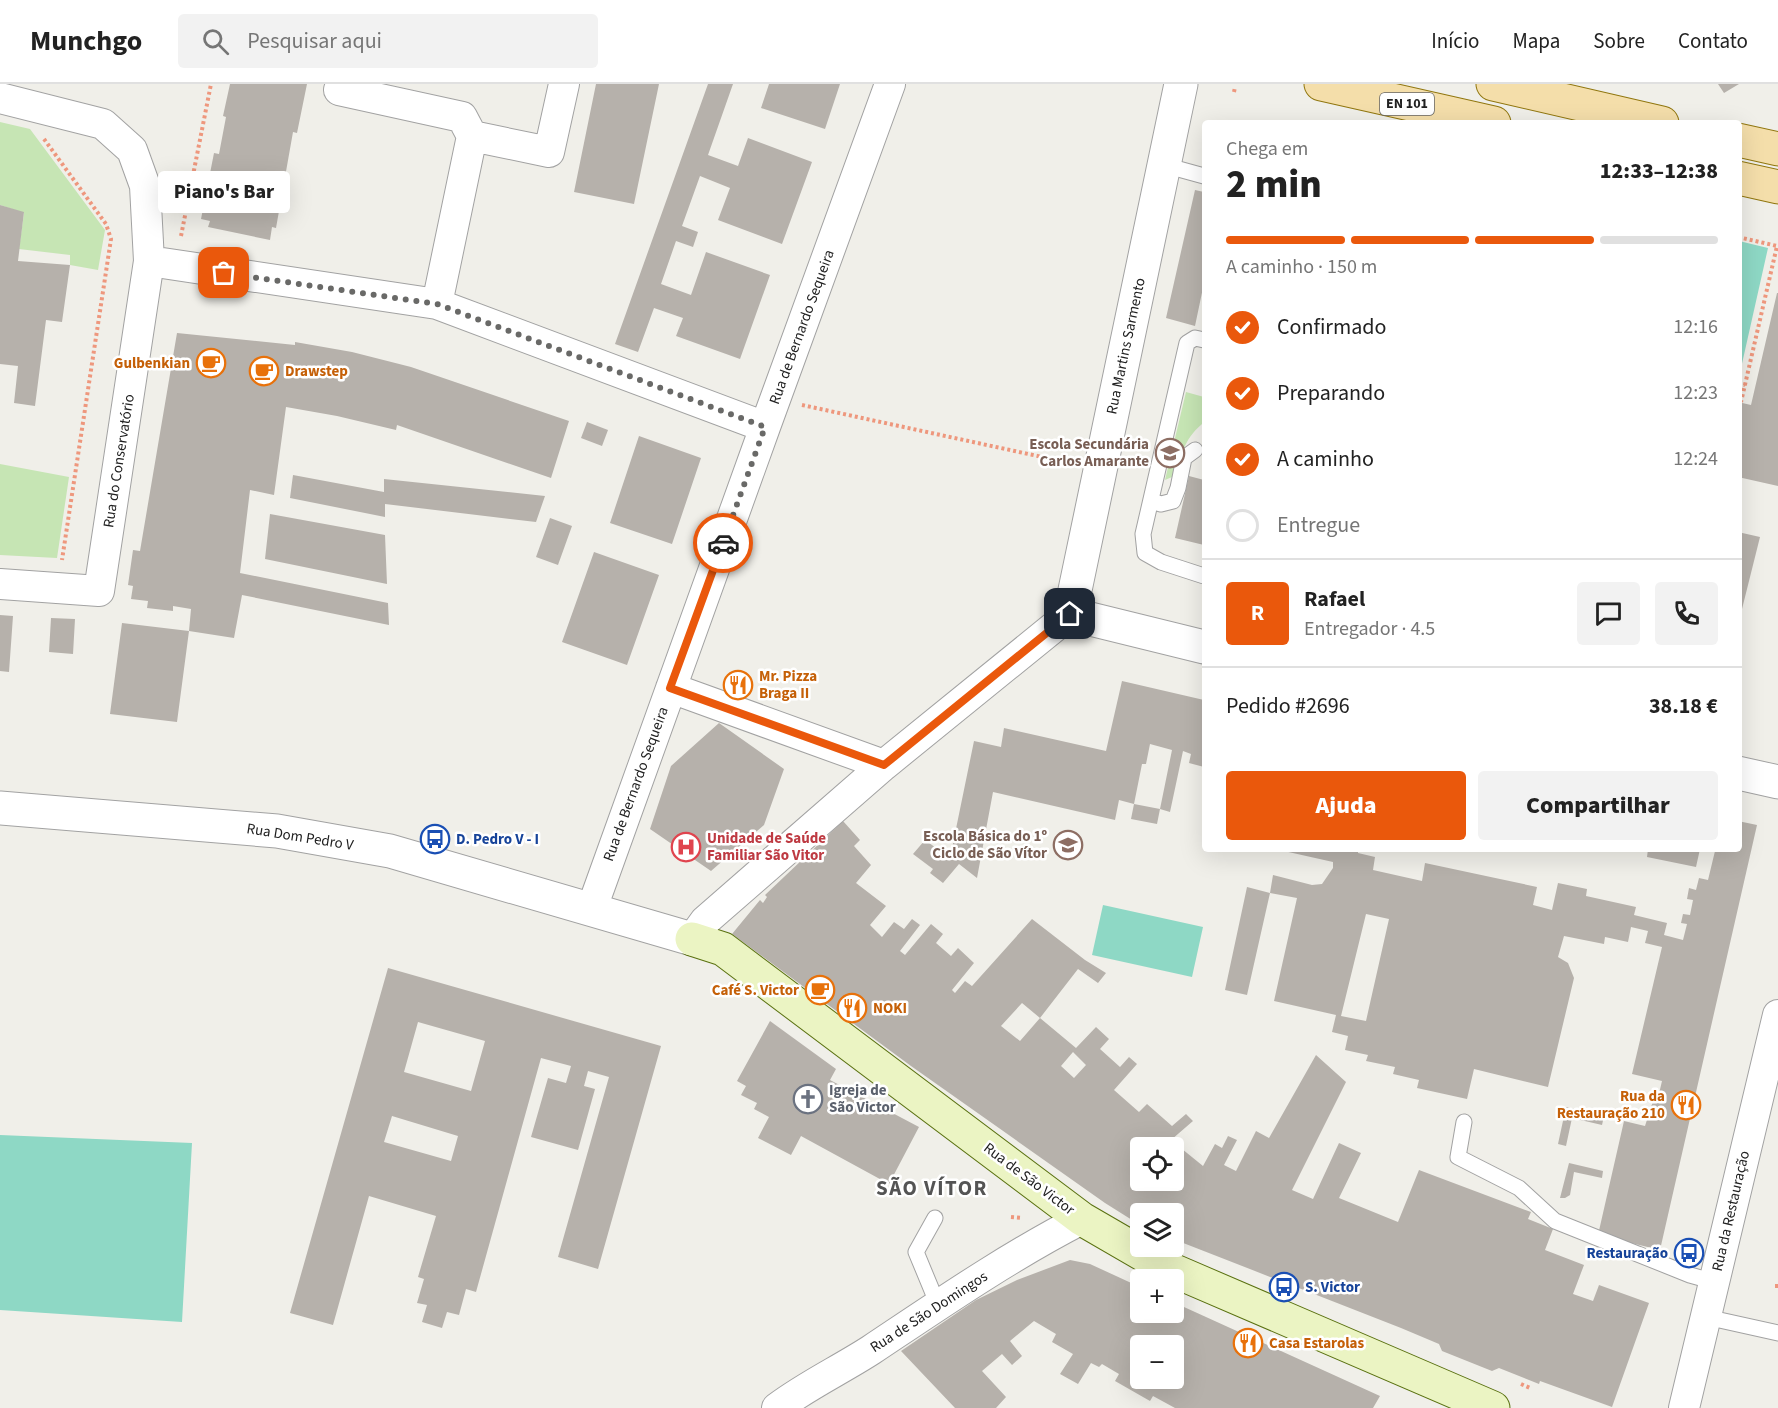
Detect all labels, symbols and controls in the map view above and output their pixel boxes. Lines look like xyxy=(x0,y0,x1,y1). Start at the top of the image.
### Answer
search box xyxy=(178,14,598,68)
text: Munchgo xyxy=(30,21,142,61)
icon: search xyxy=(199,25,232,58)
text: Pesquisar aqui xyxy=(247,25,382,57)
text: Início xyxy=(1431,26,1479,56)
text: Mapa xyxy=(1512,26,1560,56)
text: Sobre xyxy=(1593,26,1645,56)
text: Contato xyxy=(1678,26,1748,56)
road number: EN 101 xyxy=(1380,93,1434,115)
text: Chega em xyxy=(1226,135,1308,163)
text: 12:33–12:38 xyxy=(1600,155,1718,187)
text: 2 min xyxy=(1226,157,1322,213)
callout: Piano's Bar xyxy=(158,171,290,213)
text: Piano's Bar xyxy=(174,178,274,206)
pin xyxy=(198,247,249,298)
street label: Rua de Bernardo Sequeira xyxy=(764,247,840,407)
text: A caminho · 150 m xyxy=(1226,253,1377,281)
icon: bag xyxy=(207,256,240,289)
street label: Rua Martins Sarmento xyxy=(1101,276,1151,416)
icon: check xyxy=(1226,311,1259,344)
text: Confirmado xyxy=(1277,311,1386,343)
text: 12:16 xyxy=(1673,313,1718,341)
cafe icon: Gulbenkian xyxy=(195,347,227,379)
place label: Gulbenkian xyxy=(114,353,190,374)
cafe icon: Drawstep xyxy=(248,355,280,387)
place label: Drawstep xyxy=(285,361,348,382)
icon: check xyxy=(1226,377,1259,410)
text: Preparando xyxy=(1277,377,1385,409)
text: 12:23 xyxy=(1673,379,1718,407)
street label: Rua do Conservatório xyxy=(98,393,140,529)
place label: Escola Secundária Carlos Amarante xyxy=(1029,434,1149,472)
school or university icon: Escola Secundária Carlos Amarante xyxy=(1154,437,1186,469)
icon: check xyxy=(1226,443,1259,476)
text: A caminho xyxy=(1277,443,1374,475)
text: 12:24 xyxy=(1673,445,1718,473)
text: Entregue xyxy=(1277,509,1360,541)
courier xyxy=(693,513,753,573)
icon: car xyxy=(707,527,740,560)
button: chat xyxy=(1577,582,1640,645)
button: phone xyxy=(1655,582,1718,645)
text: Rafael xyxy=(1304,583,1365,615)
pin xyxy=(1044,588,1095,639)
icon: home xyxy=(1053,597,1086,630)
text: R xyxy=(1251,597,1264,629)
text: Entregador · 4.5 xyxy=(1304,615,1435,643)
place label: Mr. Pizza Braga II xyxy=(759,666,817,704)
restaurant icon: Mr. Pizza Braga II xyxy=(722,669,754,701)
text: Pedido #2696 xyxy=(1226,690,1350,722)
text: 38.18 € xyxy=(1649,690,1718,722)
street label: Rua de Bernardo Sequeira xyxy=(598,704,674,864)
button: Ajuda xyxy=(1226,771,1466,840)
button: Compartilhar xyxy=(1478,771,1718,840)
street label: Rua Dom Pedro V xyxy=(245,818,355,856)
bus stop icon: D. Pedro V - I xyxy=(419,823,451,855)
place label: Escola Básica do 1º Ciclo de São Vítor xyxy=(923,826,1047,864)
place label: Unidade de Saúde Familiar São Vitor xyxy=(707,828,826,866)
place label: D. Pedro V - I xyxy=(456,829,539,850)
school or university icon: Escola Básica do 1º Ciclo de São Vítor xyxy=(1052,829,1084,861)
hospital icon: Unidade de Saúde Familiar São Vitor xyxy=(670,831,702,863)
cafe icon: Café S. Victor xyxy=(804,974,836,1006)
place label: Café S. Victor xyxy=(712,980,799,1001)
restaurant icon: NOKI xyxy=(836,992,868,1024)
place label: NOKI xyxy=(873,998,907,1019)
place label: Igreja de São Victor xyxy=(829,1080,896,1118)
church icon: Igreja de São Victor xyxy=(792,1083,824,1115)
place label: Rua da Restauração 210 xyxy=(1557,1086,1665,1124)
restaurant icon: Rua da Restauração 210 xyxy=(1670,1089,1702,1121)
map controls xyxy=(1130,1137,1184,1389)
button: locate xyxy=(1130,1137,1184,1191)
street label: Rua de São Victor xyxy=(979,1138,1079,1221)
street label: Rua da Restauração xyxy=(1707,1149,1755,1273)
district label: SÃO VÍTOR xyxy=(876,1173,988,1203)
button: layers xyxy=(1130,1203,1184,1257)
bus stop icon: Restauração xyxy=(1673,1237,1705,1269)
place label: Restauração xyxy=(1586,1243,1668,1264)
street label: Rua de São Domingos xyxy=(866,1266,992,1358)
button: + xyxy=(1130,1269,1184,1323)
bus stop icon: S. Victor xyxy=(1268,1271,1300,1303)
place label: S. Victor xyxy=(1305,1277,1360,1298)
restaurant icon: Casa Estarolas xyxy=(1232,1327,1264,1359)
place label: Casa Estarolas xyxy=(1269,1333,1364,1354)
button: − xyxy=(1130,1335,1184,1389)

